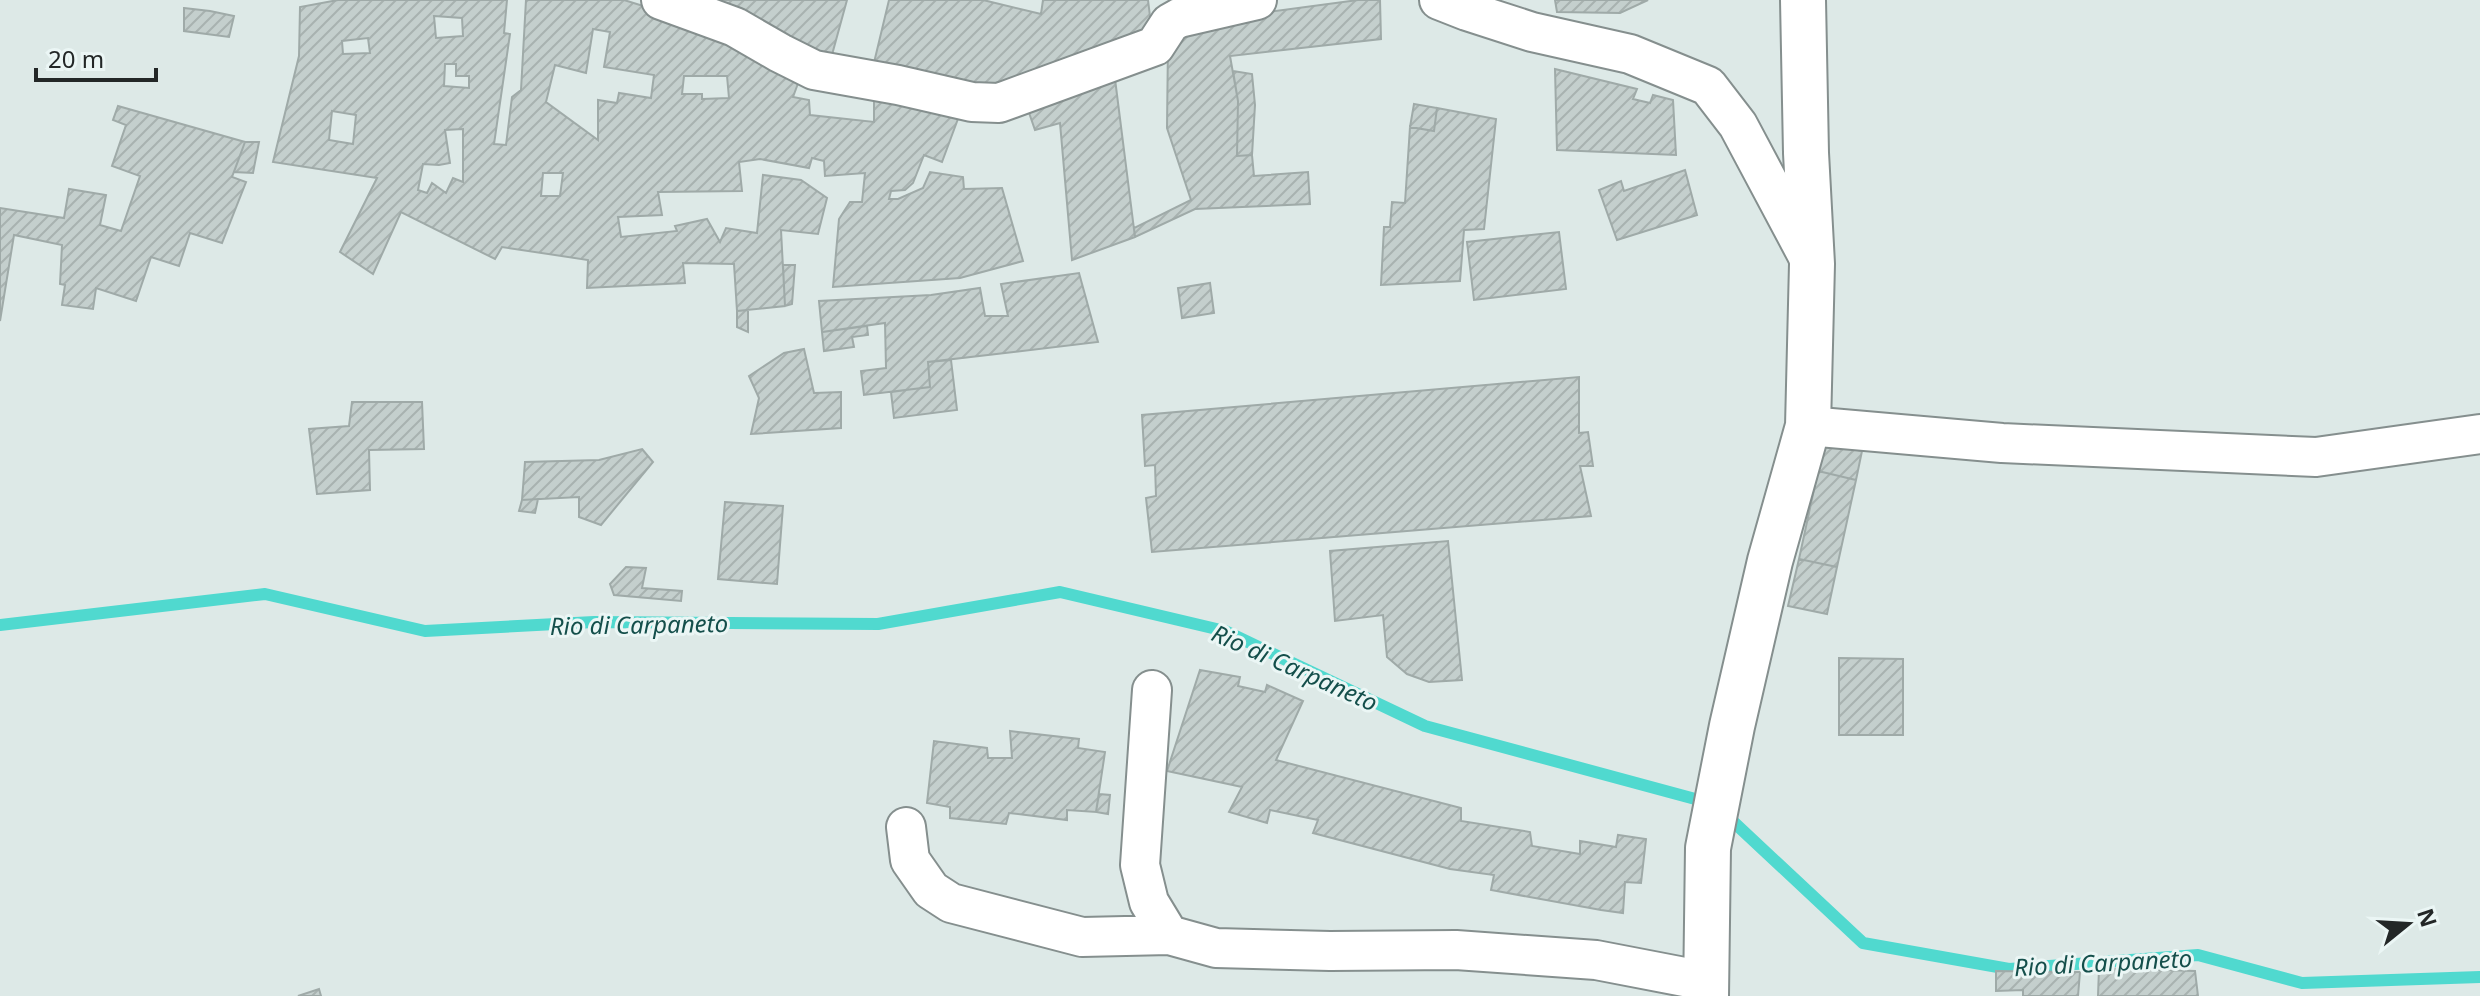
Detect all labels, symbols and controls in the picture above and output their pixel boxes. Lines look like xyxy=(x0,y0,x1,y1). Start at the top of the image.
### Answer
scale bar xyxy=(36,32,156,82)
text: 20 m xyxy=(48,42,104,75)
water label: Rio di Carpaneto xyxy=(550,606,728,642)
water label: Rio di Carpaneto xyxy=(1207,616,1383,718)
north arrow xyxy=(2368,884,2448,964)
text: N xyxy=(2411,904,2445,931)
water label: Rio di Carpaneto xyxy=(2013,941,2193,983)

